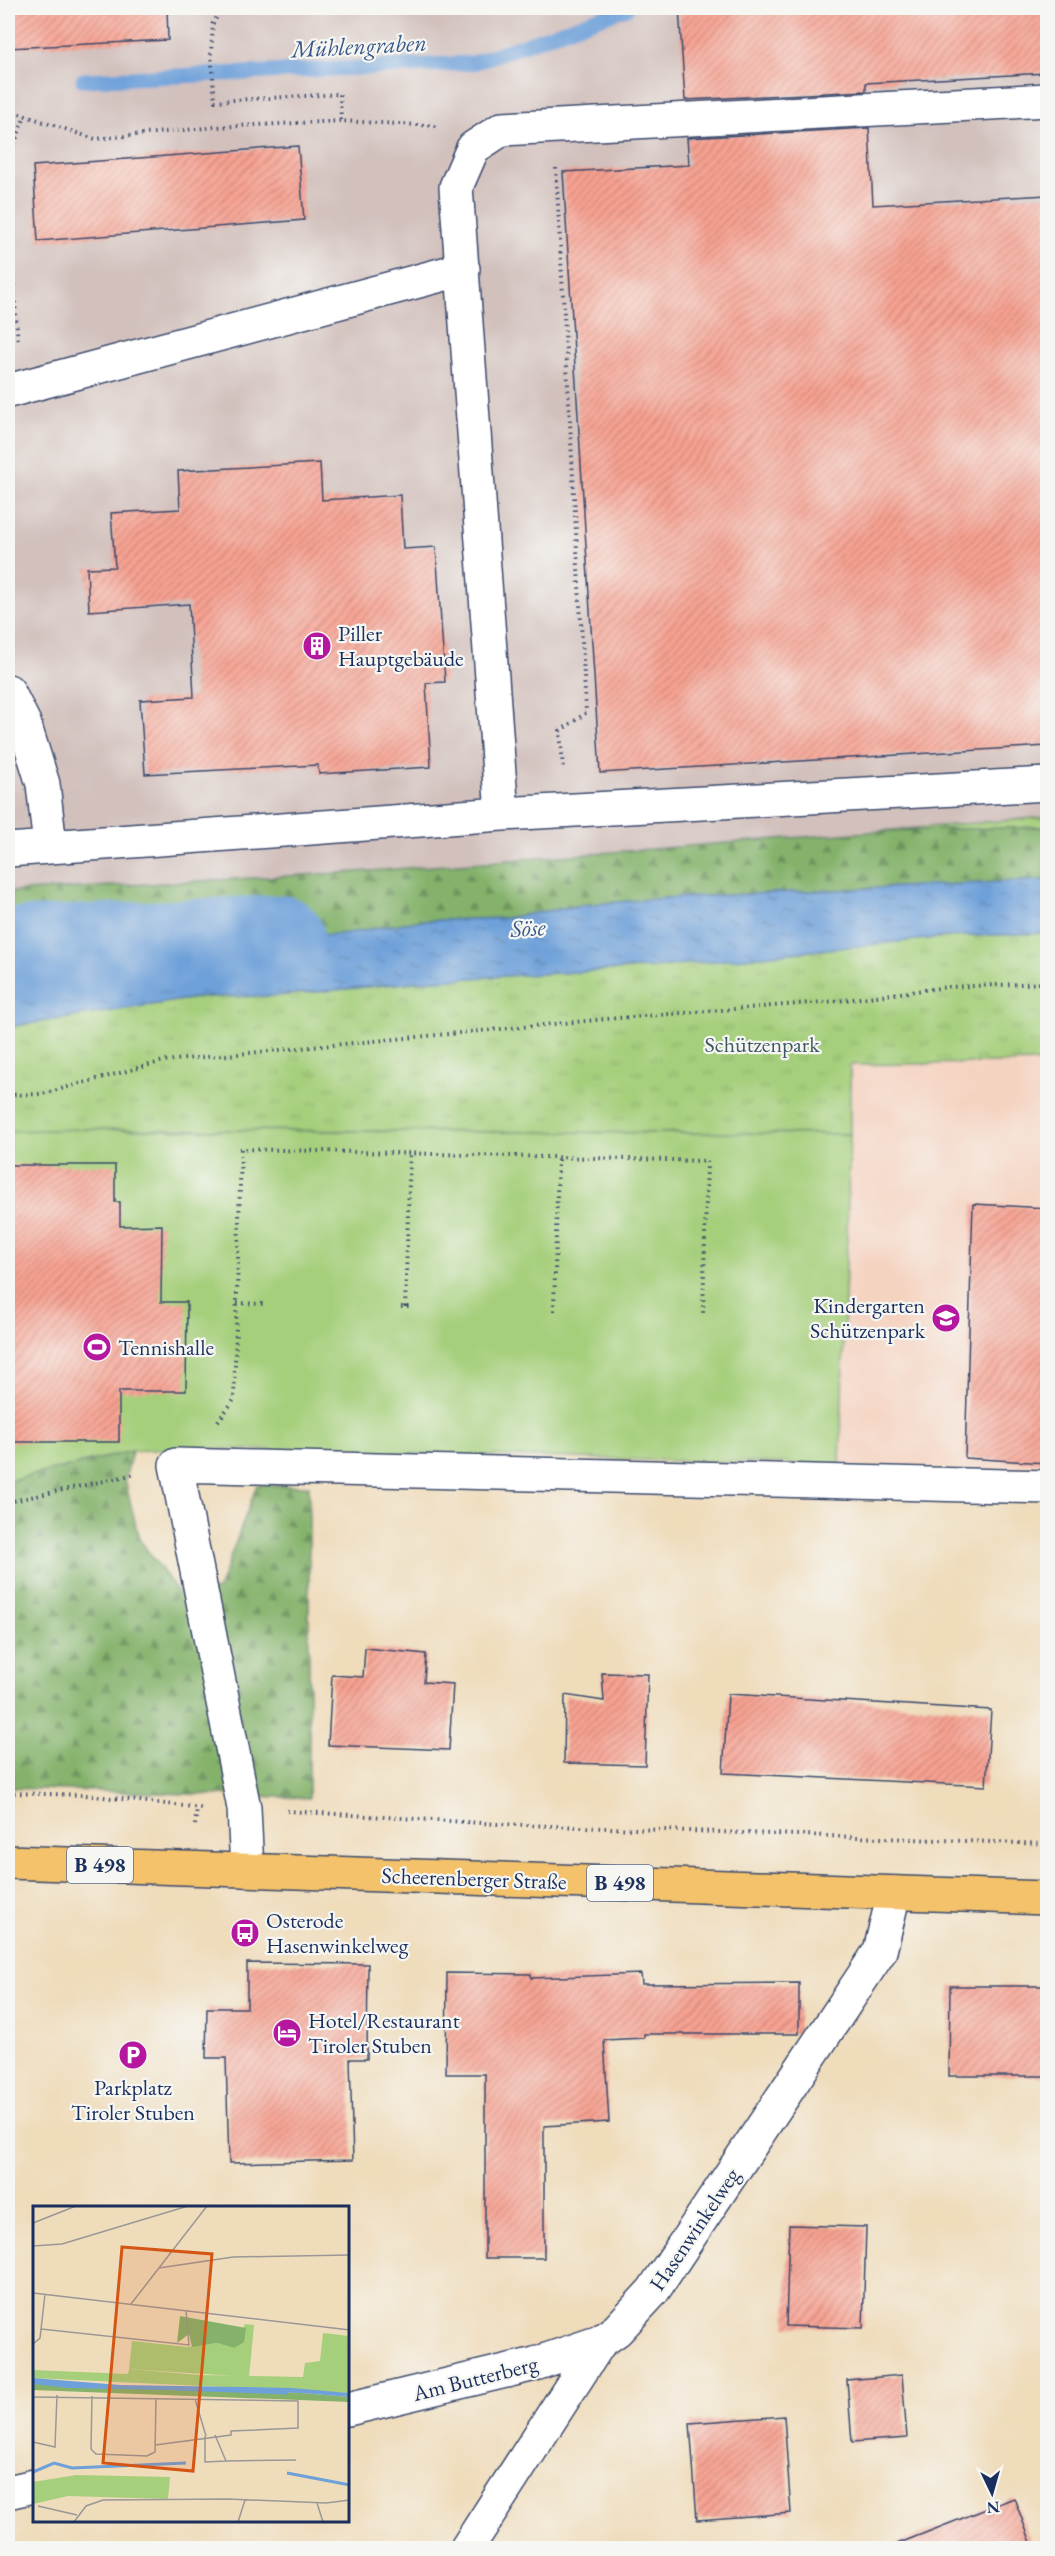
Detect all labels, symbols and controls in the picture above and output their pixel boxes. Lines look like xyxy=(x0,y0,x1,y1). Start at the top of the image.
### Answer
water label: Mühlengraben xyxy=(289,26,427,65)
place label: Piller Hauptgebäude xyxy=(338,619,464,673)
building icon: Piller Hauptgebäude xyxy=(301,630,333,662)
water label: Söse xyxy=(509,911,547,944)
park label: Schützenpark xyxy=(705,1030,820,1059)
place label: Kindergarten Schützenpark xyxy=(810,1291,926,1345)
school or university icon: Kindergarten Schützenpark xyxy=(930,1302,962,1334)
sports icon: Tennishalle xyxy=(81,1331,113,1363)
place label: Tennishalle xyxy=(118,1333,214,1362)
road number: B 498 xyxy=(67,1847,133,1883)
street label: Scheerenberger Straße xyxy=(381,1861,567,1896)
road number: B 498 xyxy=(587,1865,653,1901)
place label: Osterode Hasenwinkelweg xyxy=(266,1906,409,1960)
bus stop icon: Osterode Hasenwinkelweg xyxy=(229,1917,261,1949)
place label: Hotel/Restaurant Tiroler Stuben xyxy=(308,2006,460,2060)
hotel icon: Hotel/Restaurant Tiroler Stuben xyxy=(271,2017,303,2049)
parking icon: Parkplatz Tiroler Stuben xyxy=(117,2039,149,2071)
place label: Parkplatz Tiroler Stuben xyxy=(71,2073,195,2127)
street label: Hasenwinkelweg xyxy=(643,2162,746,2296)
inset map xyxy=(33,2206,350,2523)
street label: Am Butterberg xyxy=(409,2349,541,2408)
north arrow xyxy=(962,2463,1022,2523)
text: N xyxy=(986,2496,1001,2518)

